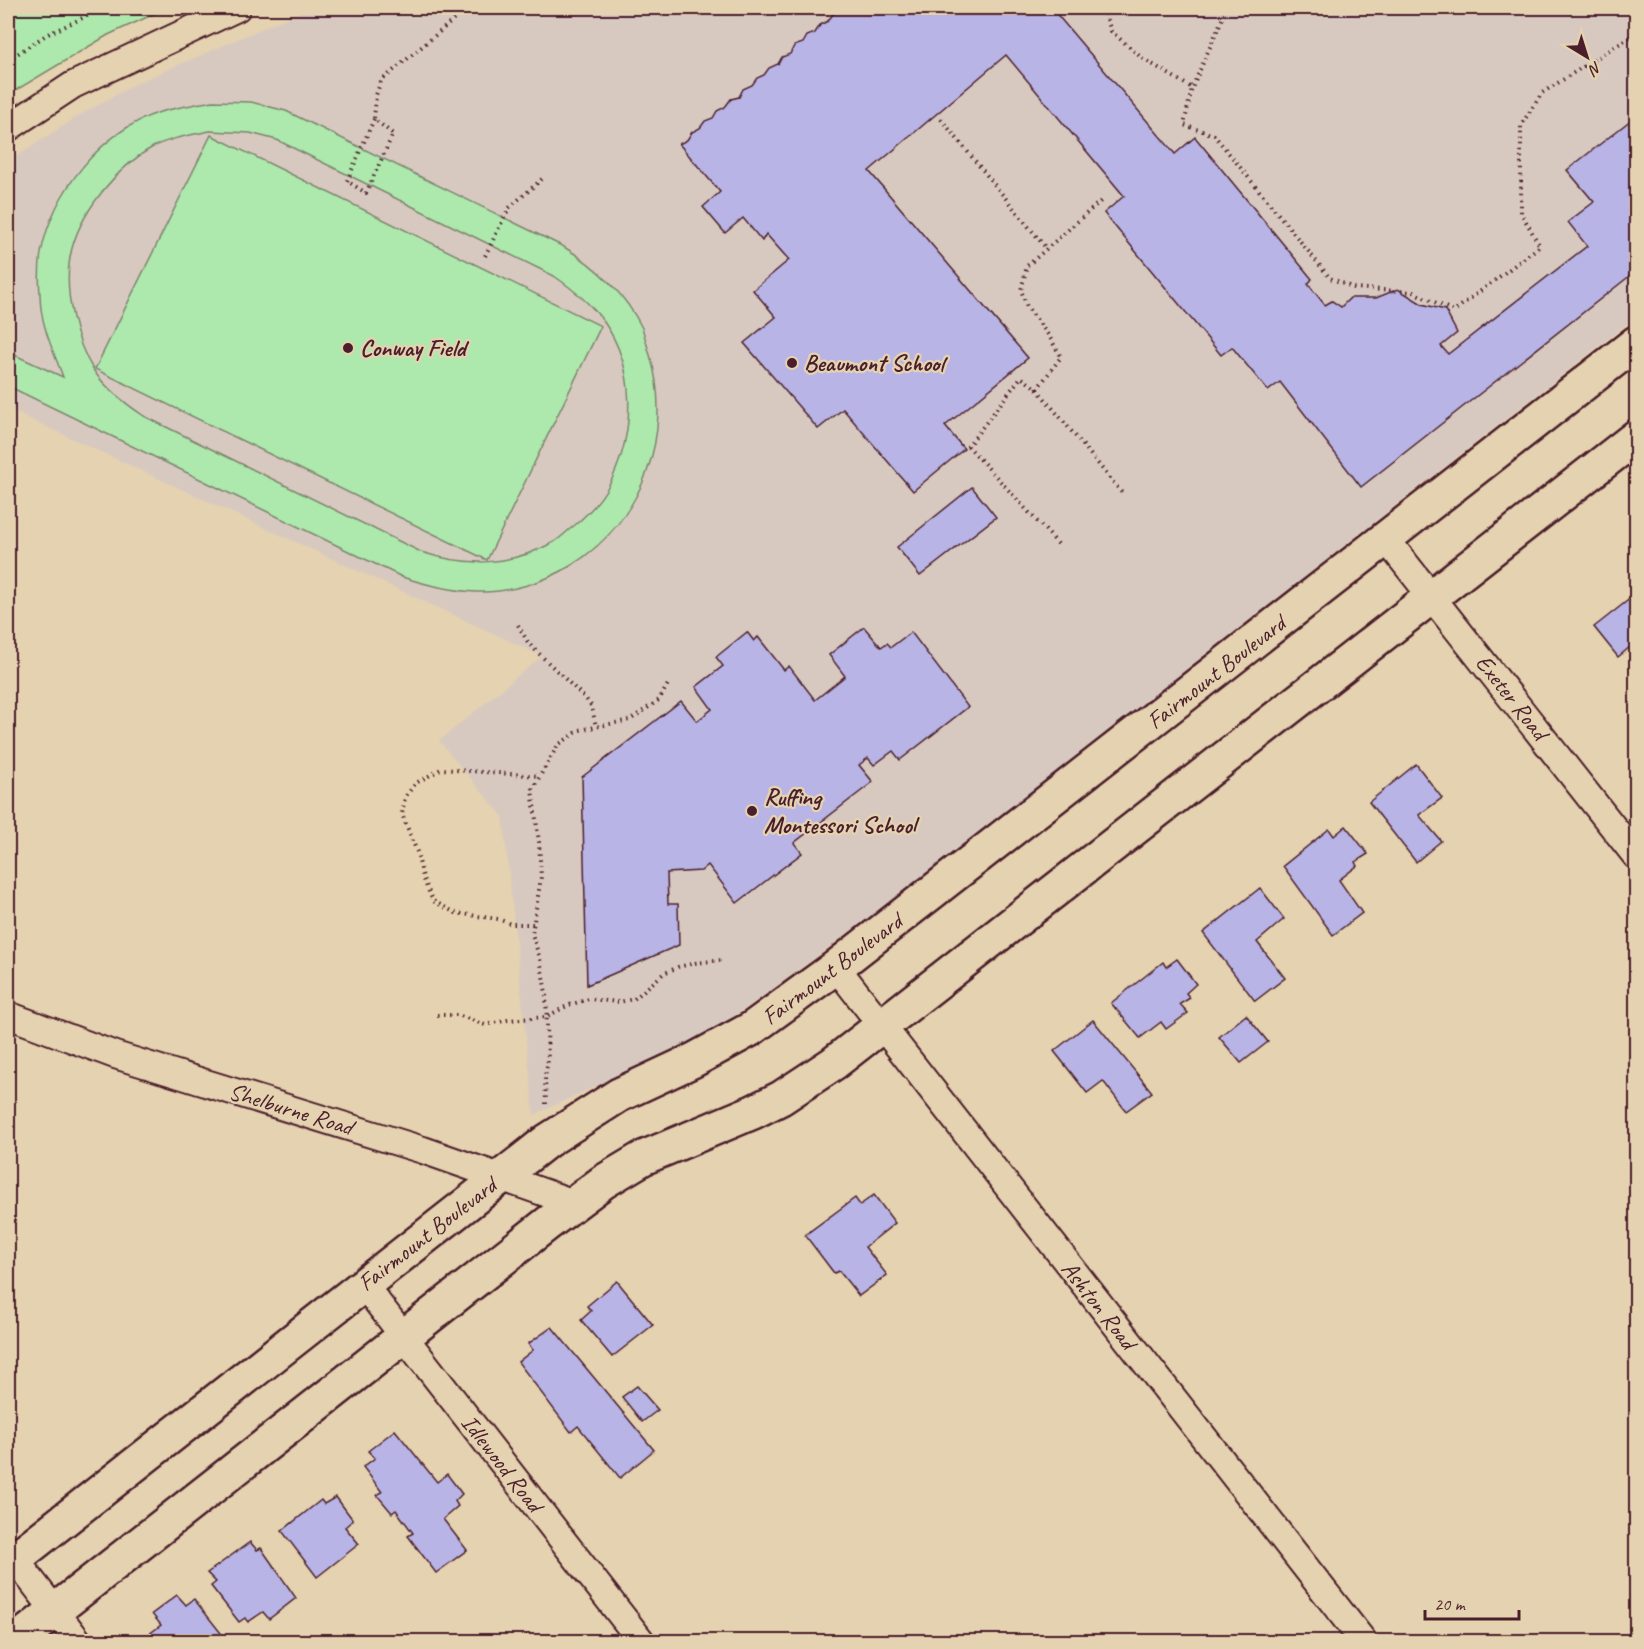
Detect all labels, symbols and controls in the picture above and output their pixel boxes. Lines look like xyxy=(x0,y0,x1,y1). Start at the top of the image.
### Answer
north arrow xyxy=(1557,27,1617,87)
text: N xyxy=(1583,57,1606,81)
place label: Conway Field xyxy=(360,333,470,363)
marker: Conway Field xyxy=(341,341,355,355)
place label: Beaumont School xyxy=(804,348,949,378)
marker: Beaumont School xyxy=(785,356,799,370)
street label: Fairmount Boulevard xyxy=(1141,606,1294,735)
street label: Exeter Road xyxy=(1469,648,1557,749)
place label: Ruffing Montessori School xyxy=(764,782,921,840)
marker: Ruffing Montessori School xyxy=(745,804,759,818)
street label: Fairmount Boulevard xyxy=(756,904,911,1031)
street label: Shelburne Road xyxy=(226,1076,360,1143)
street label: Fairmount Boulevard xyxy=(352,1168,505,1297)
street label: Ashton Road xyxy=(1055,1255,1145,1358)
street label: Idlewood Road xyxy=(455,1408,552,1521)
scale bar xyxy=(1425,1583,1520,1621)
text: 20 m xyxy=(1434,1593,1467,1615)

